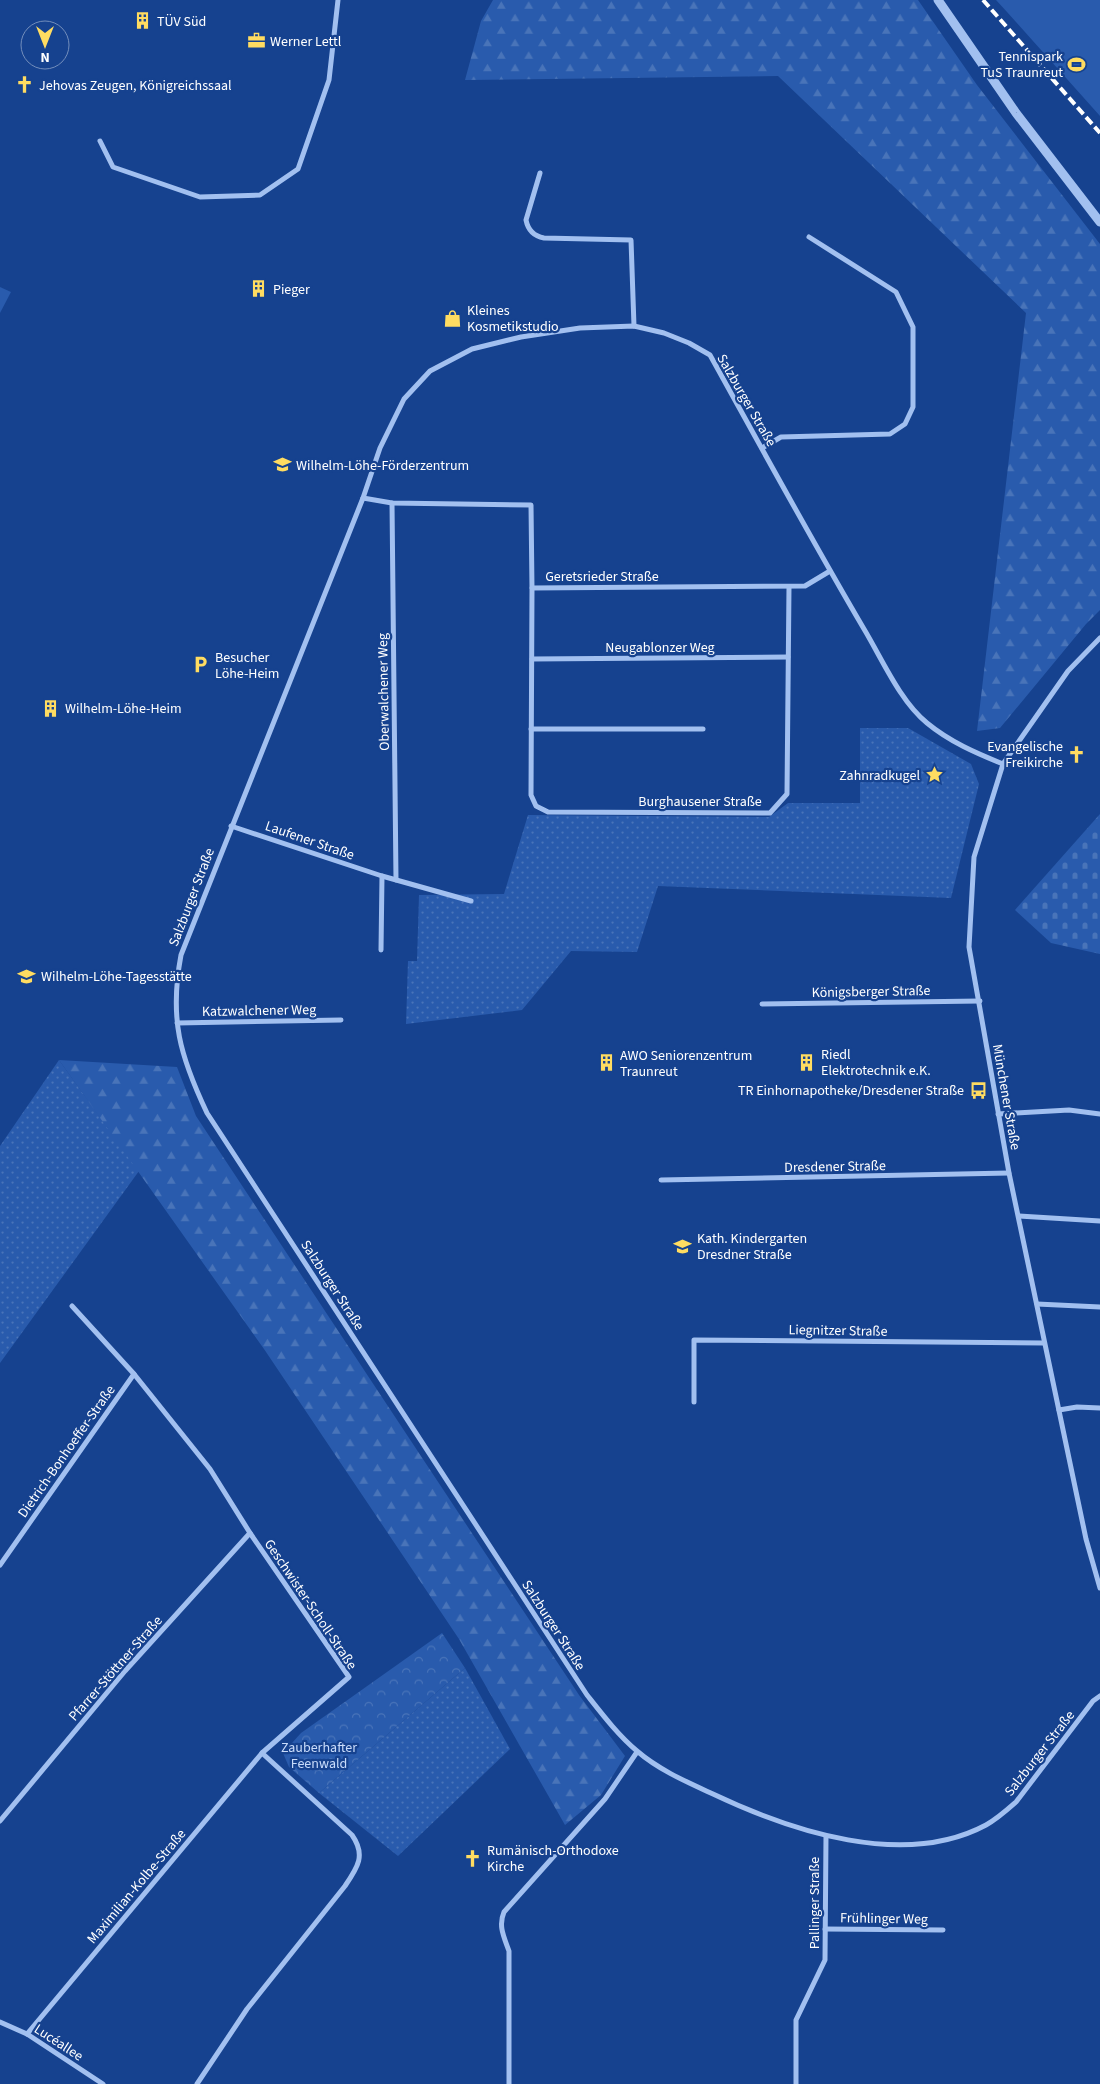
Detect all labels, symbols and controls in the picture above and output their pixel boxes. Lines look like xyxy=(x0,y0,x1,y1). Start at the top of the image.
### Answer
building icon: TÜV Süd xyxy=(133,11,153,31)
place label: TÜV Süd xyxy=(157,12,206,32)
north arrow xyxy=(20,20,70,70)
office icon: Werner Lettl xyxy=(246,31,266,51)
place label: Werner Lettl xyxy=(270,32,342,52)
text: N xyxy=(40,47,50,67)
place label: Tennispark TuS Traunreut xyxy=(981,47,1063,83)
sports icon: Tennispark TuS Traunreut xyxy=(1067,54,1087,74)
church icon: Jehovas Zeugen, Königreichssaal xyxy=(15,75,35,95)
place label: Jehovas Zeugen, Königreichssaal xyxy=(39,76,232,96)
building icon: Pieger xyxy=(249,279,269,299)
place label: Pieger xyxy=(273,280,310,300)
place label: Kleines Kosmetikstudio xyxy=(467,301,559,337)
shop icon: Kleines Kosmetikstudio xyxy=(443,308,463,328)
street label: Salzburger Straße xyxy=(711,350,781,451)
school or university icon: Wilhelm-Löhe-Förderzentrum xyxy=(272,455,292,475)
place label: Wilhelm-Löhe-Förderzentrum xyxy=(296,456,469,476)
street label: Geretsrieder Straße xyxy=(545,567,659,587)
street label: Oberwalchener Weg xyxy=(373,633,395,751)
street label: Neugablonzer Weg xyxy=(605,638,715,658)
place label: Besucher Löhe-Heim xyxy=(215,648,279,684)
parking icon: Besucher Löhe-Heim xyxy=(191,655,211,675)
building icon: Wilhelm-Löhe-Heim xyxy=(41,698,61,718)
place label: Wilhelm-Löhe-Heim xyxy=(65,699,182,719)
place label: Evangelische Freikirche xyxy=(987,737,1063,773)
church icon: Evangelische Freikirche xyxy=(1067,744,1087,764)
place icon: Zahnradkugel xyxy=(924,765,944,785)
place label: Zahnradkugel xyxy=(839,766,920,786)
street label: Burghausener Straße xyxy=(638,792,762,812)
street label: Laufener Straße xyxy=(262,816,357,866)
street label: Salzburger Straße xyxy=(164,845,220,950)
school or university icon: Wilhelm-Löhe-Tagesstätte xyxy=(17,966,37,986)
place label: Wilhelm-Löhe-Tagesstätte xyxy=(41,967,192,987)
street label: Königsberger Straße xyxy=(811,981,931,1003)
street label: Katzwalchener Weg xyxy=(202,1000,316,1022)
street label: Münchener Straße xyxy=(987,1043,1025,1152)
place label: Riedl Elektrotechnik e.K. xyxy=(821,1045,931,1081)
place label: AWO Seniorenzentrum Traunreut xyxy=(620,1046,752,1082)
building icon: Riedl Elektrotechnik e.K. xyxy=(797,1052,817,1072)
building icon: AWO Seniorenzentrum Traunreut xyxy=(596,1053,616,1073)
bus stop icon: TR Einhornapotheke/Dresdener Straße xyxy=(968,1080,988,1100)
place label: TR Einhornapotheke/Dresdener Straße xyxy=(738,1081,964,1101)
street label: Dresdener Straße xyxy=(784,1156,886,1178)
place label: Kath. Kindergarten Dresdner Straße xyxy=(697,1229,807,1265)
street label: Salzburger Straße xyxy=(295,1236,369,1335)
school or university icon: Kath. Kindergarten Dresdner Straße xyxy=(673,1236,693,1256)
street label: Liegnitzer Straße xyxy=(788,1320,888,1342)
street label: Dietrich-Bonhoeffer-Straße xyxy=(13,1381,120,1522)
street label: Geschwister-Scholl-Straße xyxy=(259,1535,361,1674)
street label: Salzburger Straße xyxy=(516,1576,590,1675)
street label: Pfarrer-Stöttner-Straße xyxy=(64,1612,167,1726)
street label: Salzburger Straße xyxy=(1000,1706,1080,1801)
park label: Zauberhafter Feenwald xyxy=(281,1738,357,1774)
street label: Maximilian-Kolbe-Straße xyxy=(83,1825,191,1948)
place label: Rumänisch-Orthodoxe Kirche xyxy=(487,1841,619,1877)
church icon: Rumänisch-Orthodoxe Kirche xyxy=(463,1848,483,1868)
street label: Pallinger Straße xyxy=(805,1857,825,1949)
street label: Frühlinger Weg xyxy=(840,1908,928,1930)
street label: Lucéallee xyxy=(30,2019,87,2066)

